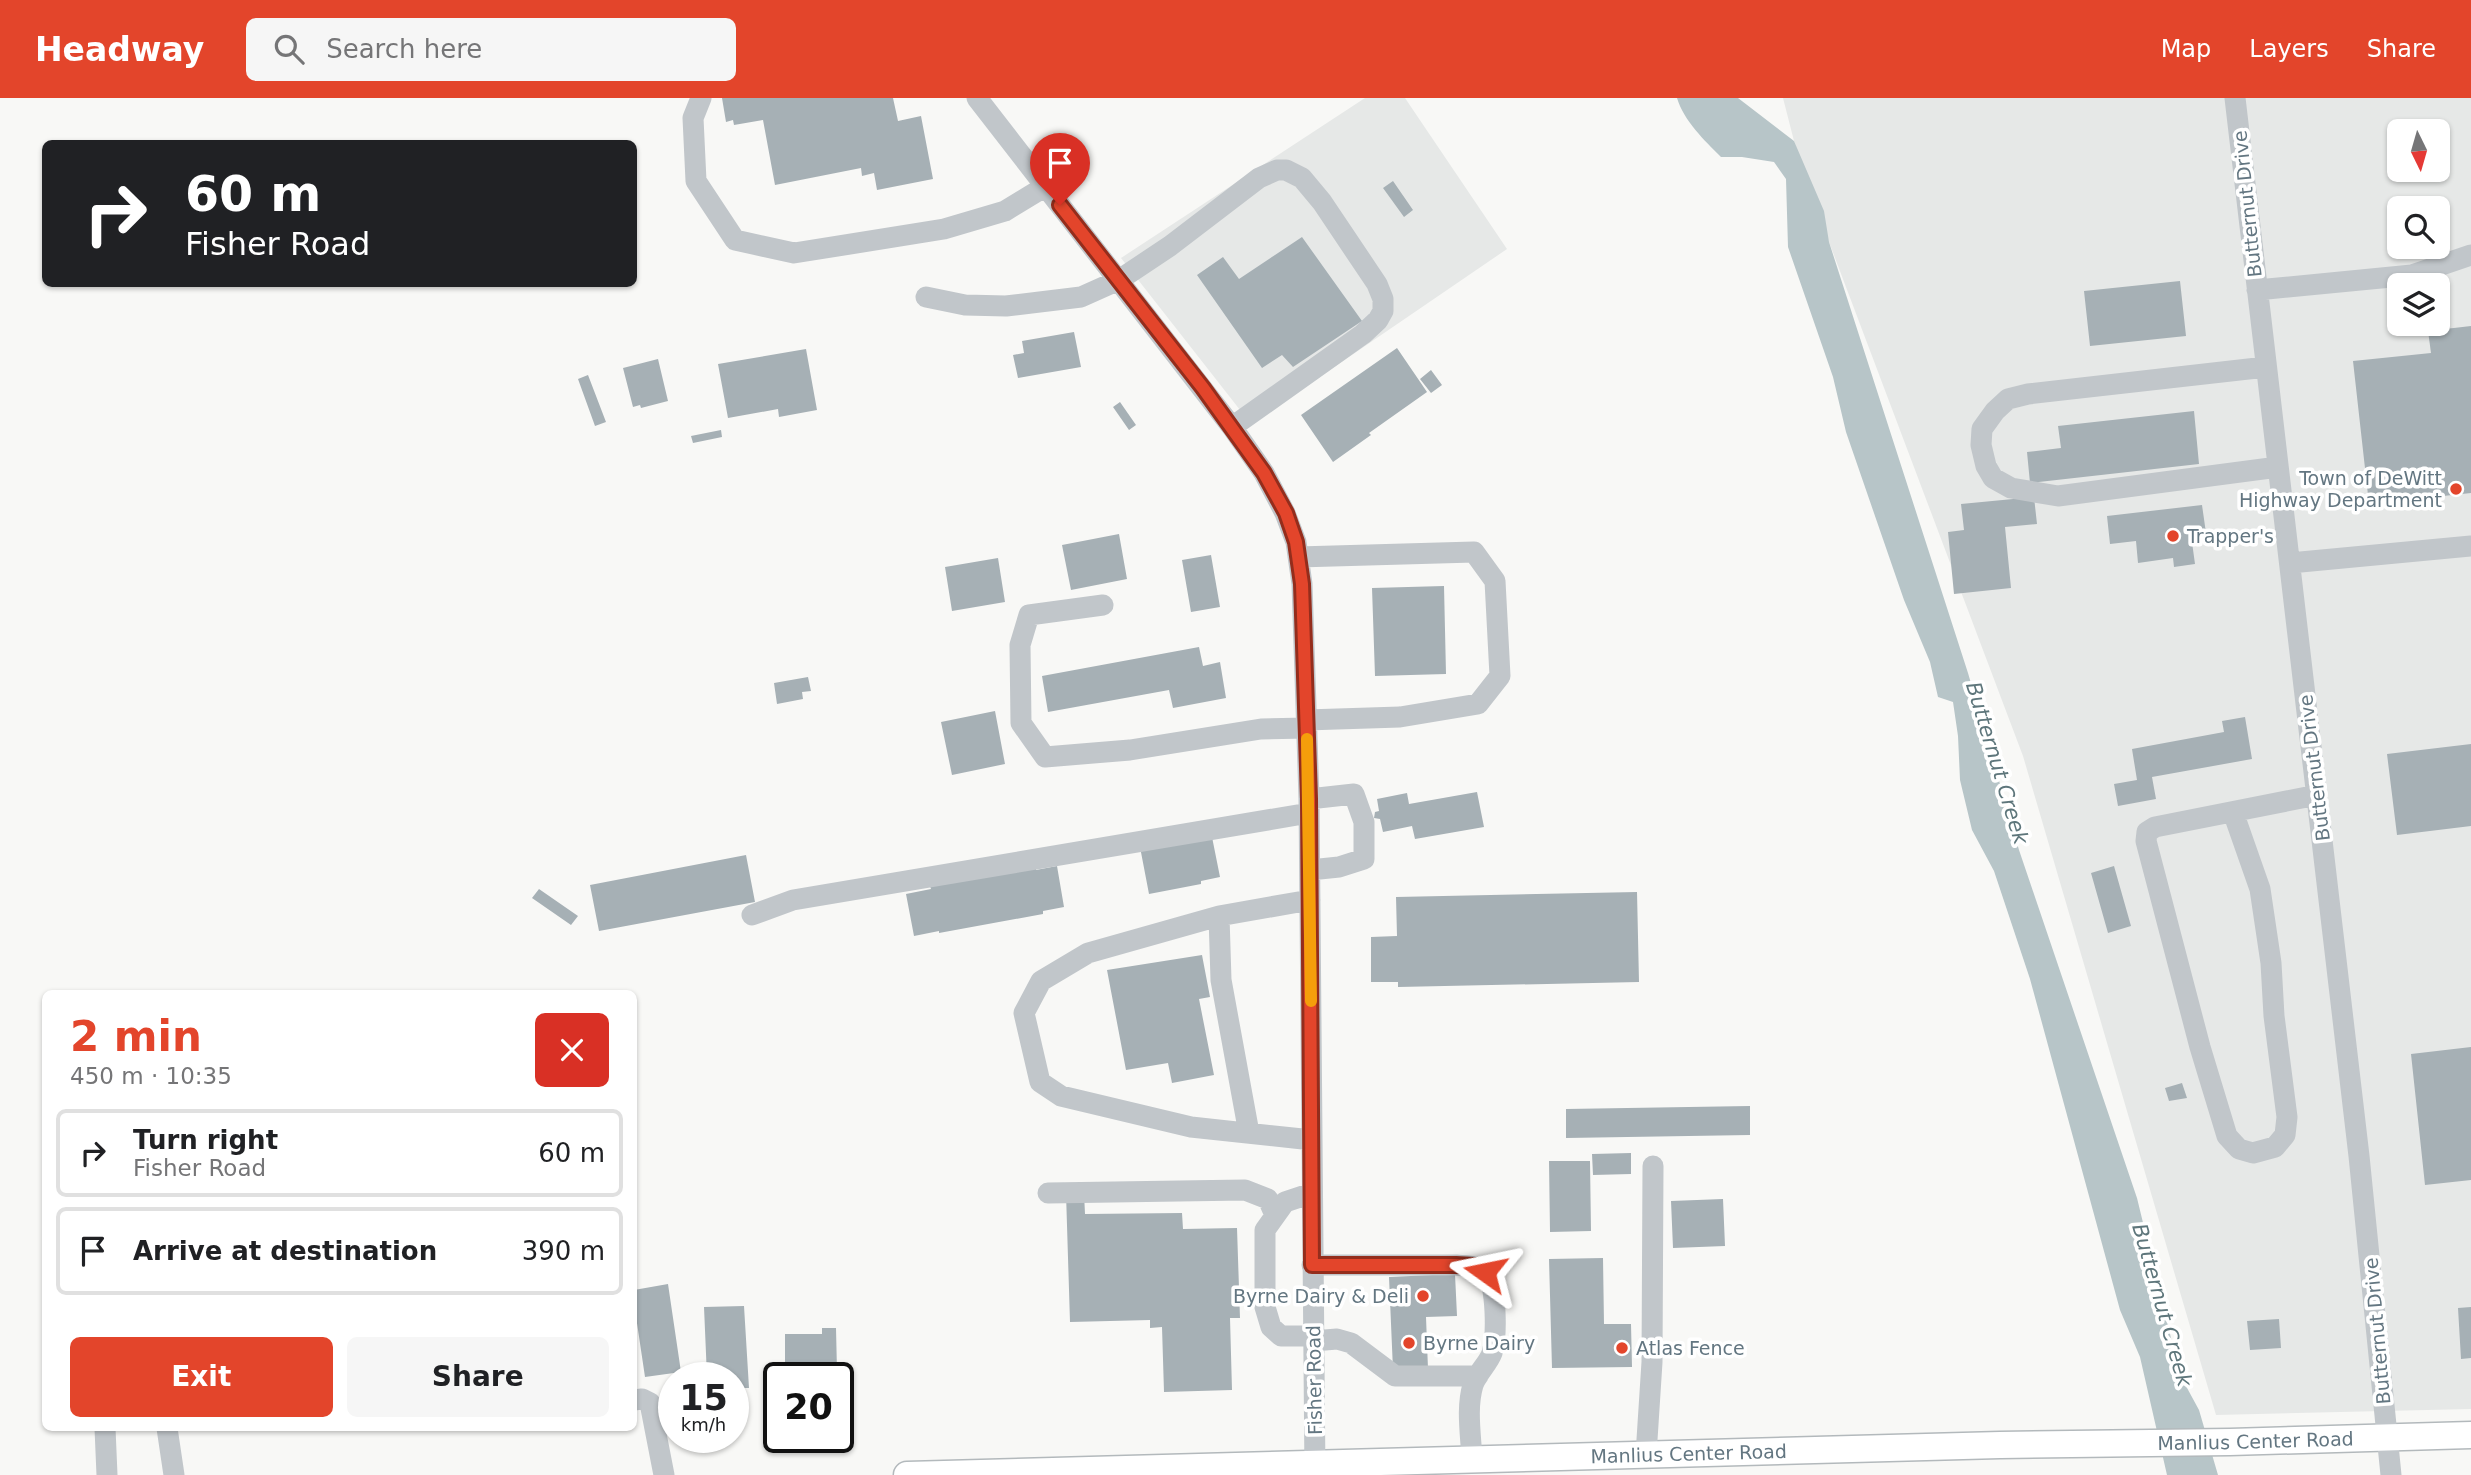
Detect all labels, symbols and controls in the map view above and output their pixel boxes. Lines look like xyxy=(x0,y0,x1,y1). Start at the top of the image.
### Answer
search box xyxy=(246,18,736,81)
text: Headway xyxy=(35,30,204,69)
icon: search xyxy=(270,30,308,68)
text: Search here xyxy=(326,34,482,64)
text: Map xyxy=(2161,35,2211,63)
text: Layers xyxy=(2249,35,2329,63)
text: Share xyxy=(2367,35,2436,63)
north arrow xyxy=(2387,119,2450,182)
map controls xyxy=(2387,119,2450,336)
street label: Butternut Drive xyxy=(2228,130,2266,278)
pin xyxy=(1030,133,1090,205)
icon: arrive xyxy=(1041,144,1079,182)
text: 60 m xyxy=(185,166,321,223)
icon: right xyxy=(70,168,161,259)
button: search xyxy=(2387,196,2450,259)
text: Fisher Road xyxy=(185,225,370,263)
button: layers xyxy=(2387,273,2450,336)
place label: Town of DeWitt Highway Department xyxy=(2239,467,2442,511)
marker: Town of DeWitt Highway Department xyxy=(2448,481,2464,497)
place label: Trapper's xyxy=(2186,525,2274,547)
marker: Trapper's xyxy=(2165,528,2181,544)
water label: Butternut Creek xyxy=(1961,679,2033,848)
street label: Butternut Drive xyxy=(2294,694,2334,842)
text: 2 min xyxy=(70,1012,202,1061)
button: close xyxy=(535,1013,609,1087)
text: 450 m · 10:35 xyxy=(70,1063,232,1089)
text: Turn right xyxy=(133,1125,278,1155)
icon: right xyxy=(74,1134,112,1172)
text: 60 m xyxy=(538,1138,605,1168)
text: Fisher Road xyxy=(133,1155,266,1181)
water label: Butternut Creek xyxy=(2127,1221,2197,1390)
icon: arrive xyxy=(74,1232,112,1270)
position arrow xyxy=(1448,1235,1522,1309)
text: Arrive at destination xyxy=(133,1236,437,1266)
text: 390 m xyxy=(522,1236,605,1266)
street label: Butternut Drive xyxy=(2360,1257,2394,1405)
place label: Byrne Dairy & Deli xyxy=(1233,1285,1409,1307)
marker: Byrne Dairy & Deli xyxy=(1415,1288,1431,1304)
street label: Fisher Road xyxy=(1302,1325,1326,1435)
place label: Byrne Dairy xyxy=(1423,1332,1535,1354)
marker: Byrne Dairy xyxy=(1401,1335,1417,1351)
button: Exit xyxy=(70,1337,333,1417)
button: Share xyxy=(347,1337,609,1417)
place label: Atlas Fence xyxy=(1636,1337,1745,1359)
marker: Atlas Fence xyxy=(1614,1340,1630,1356)
speed limit sign: 20 xyxy=(763,1362,854,1453)
text: 15 xyxy=(679,1378,728,1418)
text: km/h xyxy=(681,1414,726,1435)
street label: Manlius Center Road xyxy=(2157,1427,2354,1454)
street label: Manlius Center Road xyxy=(1590,1440,1787,1467)

